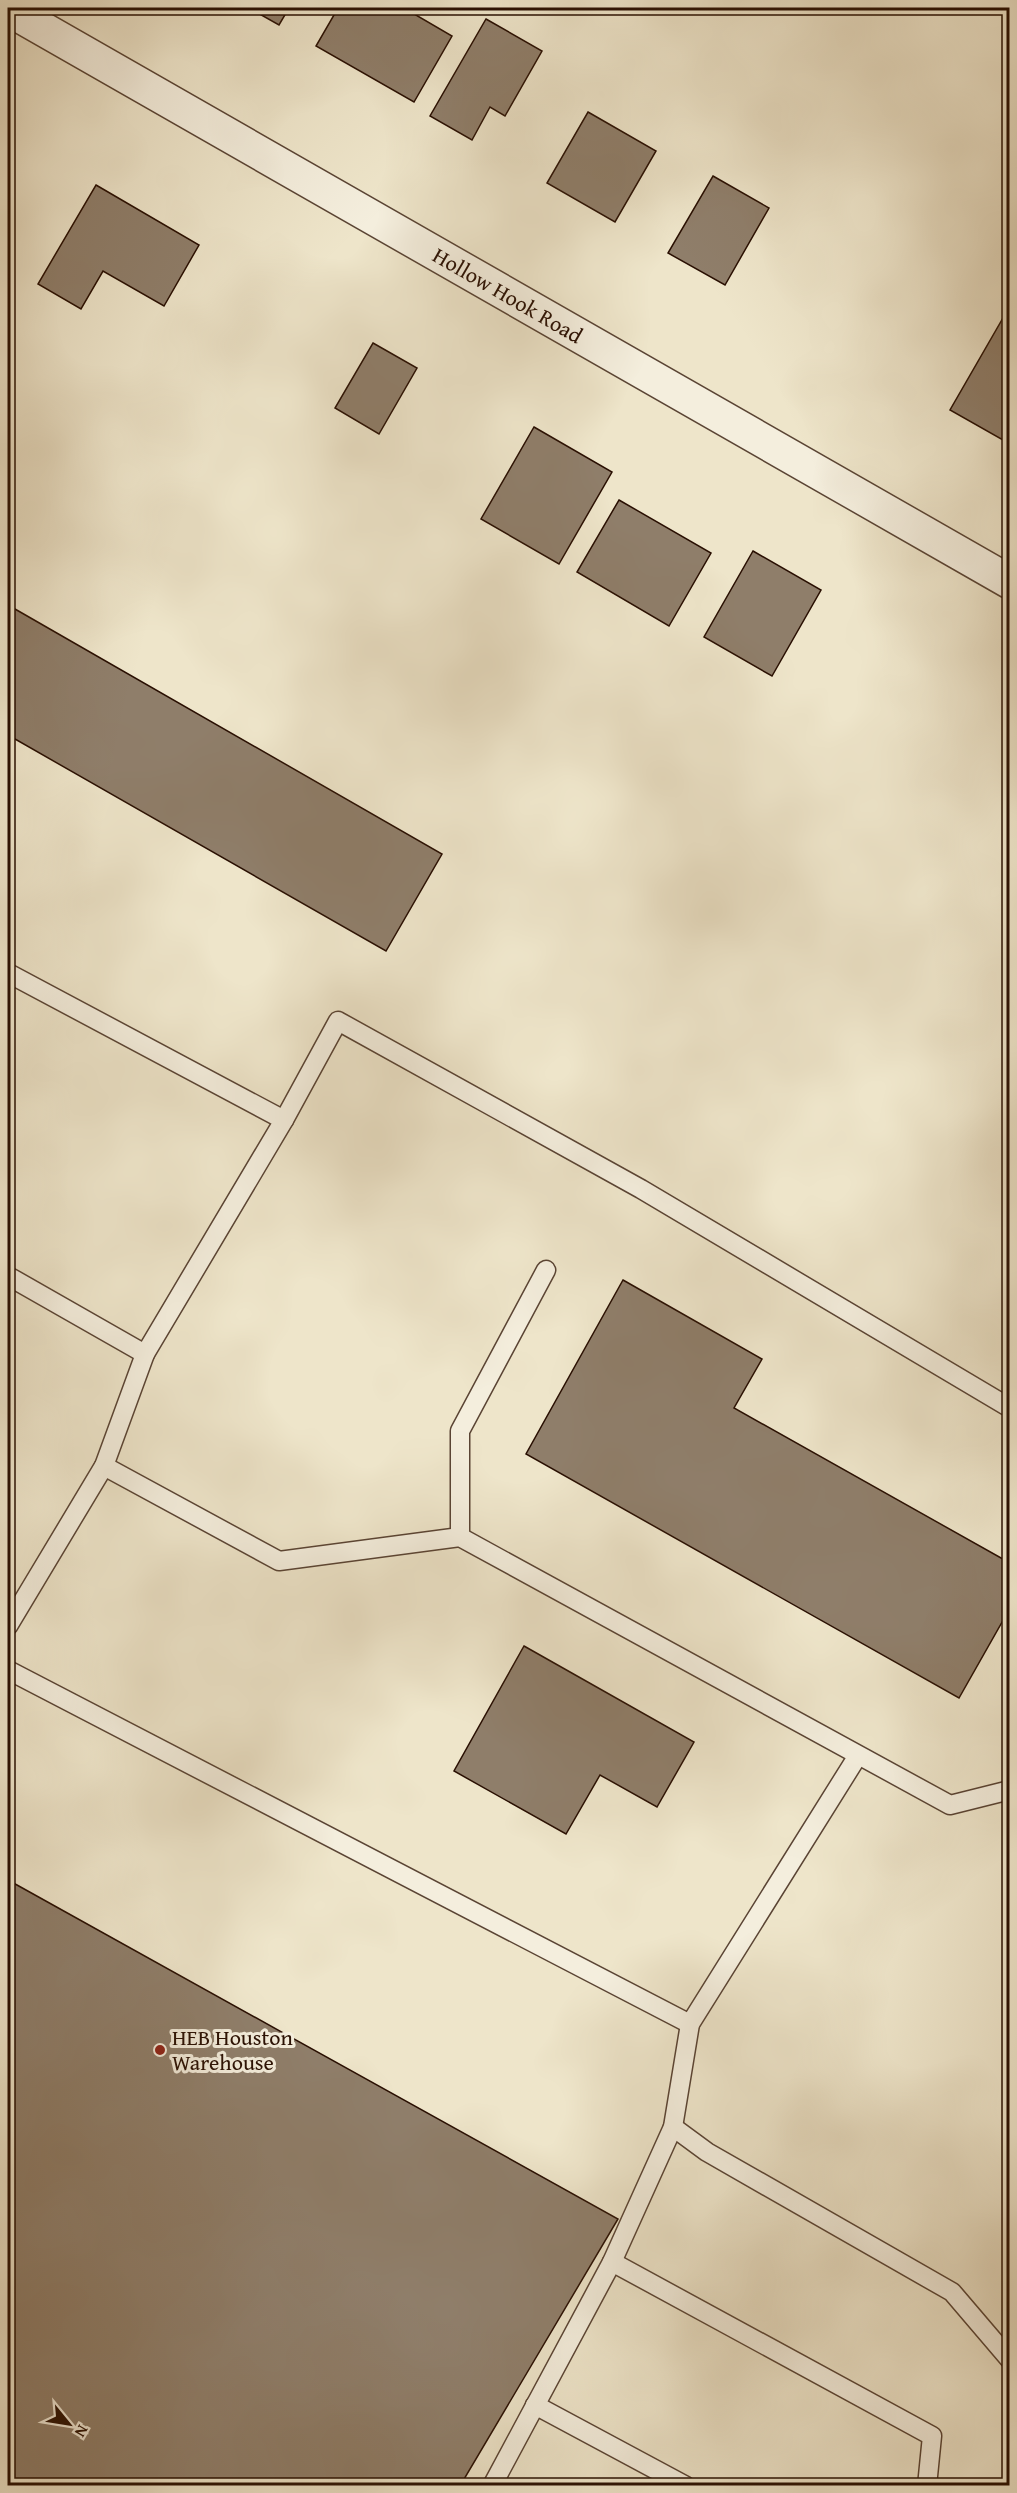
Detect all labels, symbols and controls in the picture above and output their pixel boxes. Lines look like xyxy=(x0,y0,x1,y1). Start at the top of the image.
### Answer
street label: Hollow Hook Road xyxy=(427,239,589,351)
place label: HEB Houston Warehouse xyxy=(172,2021,293,2078)
marker: HEB Houston Warehouse xyxy=(153,2043,167,2057)
north arrow xyxy=(39,2394,99,2454)
text: N xyxy=(69,2421,95,2442)

